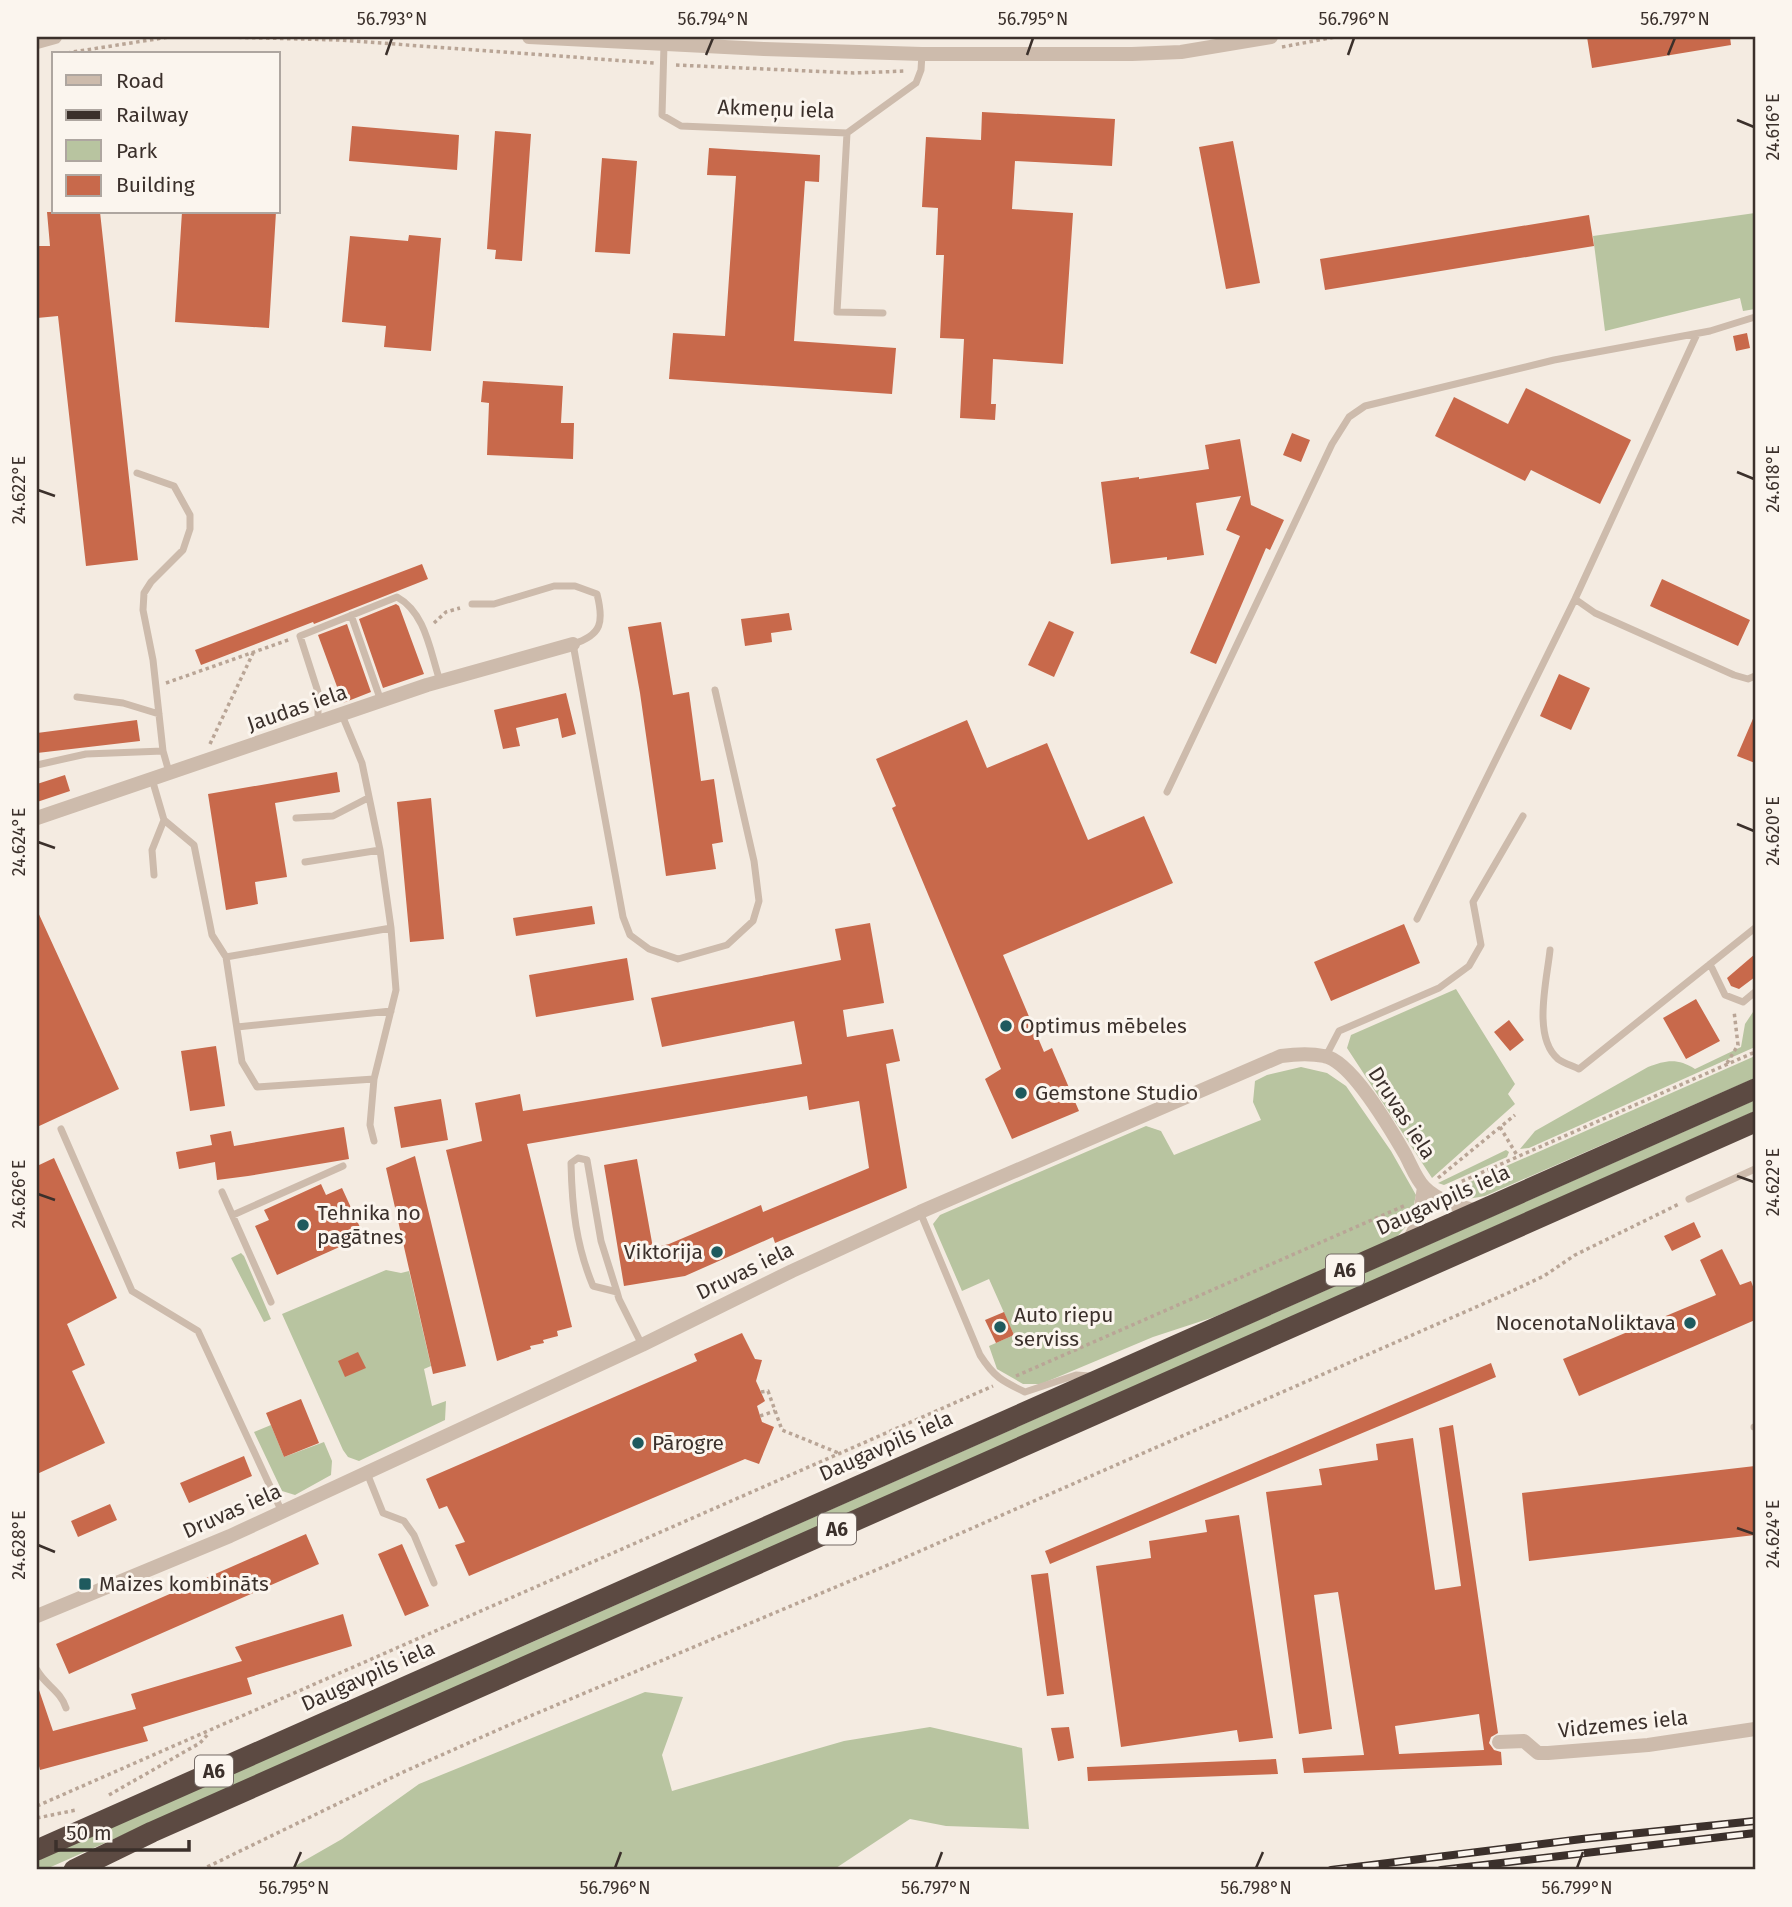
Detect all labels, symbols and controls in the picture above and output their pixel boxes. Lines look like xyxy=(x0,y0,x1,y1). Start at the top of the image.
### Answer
text: 56.793°N xyxy=(357,8,427,30)
text: 56.794°N xyxy=(677,8,749,30)
text: 56.795°N xyxy=(998,8,1068,30)
text: 56.796°N xyxy=(1318,8,1390,30)
text: 56.797°N xyxy=(1640,8,1710,30)
legend xyxy=(52,52,280,214)
text: Road xyxy=(116,68,164,94)
text: 24.616°E xyxy=(1762,93,1784,161)
street label: Akmeņu iela xyxy=(717,94,835,124)
text: Railway xyxy=(116,102,189,128)
text: Park xyxy=(116,138,158,164)
text: Building xyxy=(116,172,195,198)
text: 24.618°E xyxy=(1762,445,1784,513)
text: 24.622°E xyxy=(8,456,30,524)
street label: Jaudas iela xyxy=(244,679,350,737)
text: 24.620°E xyxy=(1762,796,1784,866)
text: 24.624°E xyxy=(8,808,30,876)
place label: Optimus mēbeles xyxy=(1020,1013,1187,1039)
marker: Optimus mēbeles xyxy=(998,1018,1014,1034)
street label: Druvas iela xyxy=(1362,1062,1442,1164)
place label: Gemstone Studio xyxy=(1035,1080,1198,1106)
marker: Gemstone Studio xyxy=(1013,1085,1029,1101)
text: 24.622°E xyxy=(1762,1148,1784,1216)
street label: Daugavpils iela xyxy=(1372,1159,1514,1241)
text: 24.626°E xyxy=(8,1160,30,1228)
place label: Tehnika no pagātnes xyxy=(317,1200,421,1250)
marker: Tehnika no pagātnes xyxy=(295,1217,311,1233)
street label: Druvas iela xyxy=(692,1236,798,1306)
place label: Viktorija xyxy=(624,1239,703,1265)
marker: Viktorija xyxy=(709,1244,725,1260)
road number: A6 xyxy=(1326,1254,1364,1286)
place label: Auto riepu serviss xyxy=(1014,1302,1114,1352)
place label: NocenotaNoliktava xyxy=(1496,1310,1676,1336)
marker: NocenotaNoliktava xyxy=(1682,1315,1698,1331)
marker: Auto riepu serviss xyxy=(992,1319,1008,1335)
street label: Daugavpils iela xyxy=(815,1405,957,1487)
place label: Pārogre xyxy=(652,1430,724,1456)
marker: Pārogre xyxy=(630,1435,646,1451)
street label: Druvas iela xyxy=(179,1478,285,1544)
text: 24.624°E xyxy=(1762,1500,1784,1568)
text: 24.628°E xyxy=(8,1510,30,1580)
road number: A6 xyxy=(818,1513,856,1544)
place label: Maizes kombināts xyxy=(99,1571,269,1597)
marker: Maizes kombināts xyxy=(77,1576,93,1592)
street label: Daugavpils iela xyxy=(297,1635,439,1717)
street label: Vidzemes iela xyxy=(1557,1704,1689,1744)
road number: A6 xyxy=(195,1756,233,1786)
scale bar xyxy=(56,1809,189,1853)
text: 50 m xyxy=(66,1820,112,1846)
text: 56.795°N xyxy=(259,1877,329,1899)
text: 56.796°N xyxy=(579,1877,651,1899)
text: 56.797°N xyxy=(901,1877,971,1899)
text: 56.798°N xyxy=(1220,1877,1292,1899)
text: 56.799°N xyxy=(1541,1877,1613,1899)

